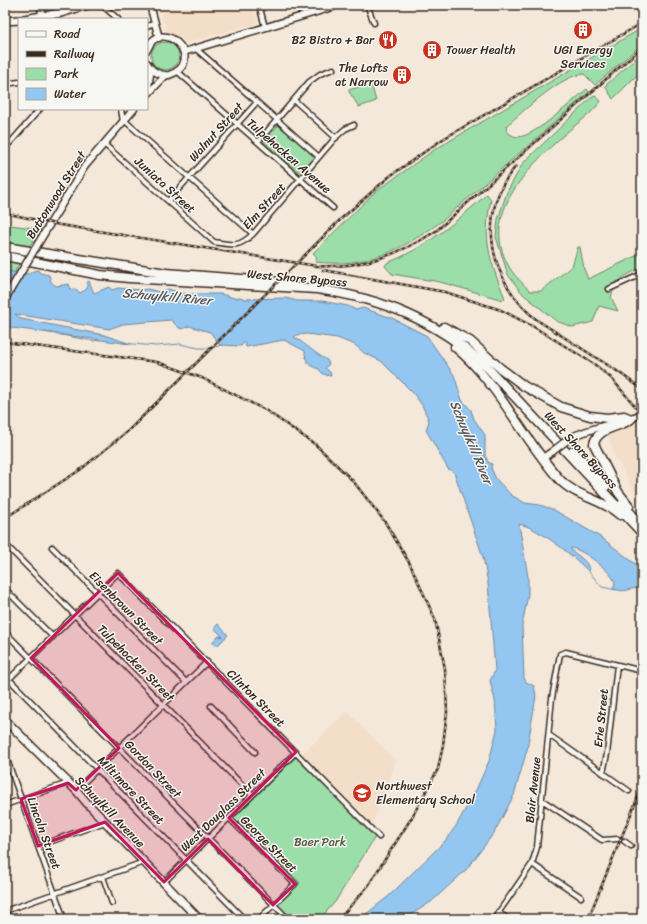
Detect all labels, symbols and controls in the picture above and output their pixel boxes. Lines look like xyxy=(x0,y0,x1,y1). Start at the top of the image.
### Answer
legend xyxy=(18,18,148,110)
building icon: UGI Energy Services xyxy=(572,19,594,41)
text: Road xyxy=(54,23,81,45)
place label: B2 Bistro + Bar xyxy=(292,29,375,51)
restaurant icon: B2 Bistro + Bar xyxy=(377,29,399,51)
building icon: Tower Health xyxy=(421,39,443,61)
place label: Tower Health xyxy=(446,39,515,61)
place label: UGI Energy Services xyxy=(554,39,613,75)
text: Railway xyxy=(54,43,95,65)
place label: The Lofts at Narrow xyxy=(335,57,389,93)
text: Park xyxy=(54,63,79,85)
building icon: The Lofts at Narrow xyxy=(391,64,413,86)
text: Water xyxy=(54,83,87,105)
street label: Walnut Street xyxy=(183,96,250,167)
street label: Tulpehocken Avenue xyxy=(241,113,337,199)
street label: Buttonwood Street xyxy=(20,145,93,244)
street label: Juniata Street xyxy=(128,150,201,219)
street label: Elm Street xyxy=(237,177,291,235)
street label: West Shore Bypass xyxy=(246,263,348,293)
water label: Schuylkill River xyxy=(121,281,215,312)
water label: Schuylkill River xyxy=(443,396,501,490)
street label: West Shore Bypass xyxy=(539,406,624,495)
street label: Eisenbrown Street xyxy=(84,566,169,651)
street label: Tulpehocken Street xyxy=(92,619,181,708)
street label: Clinton Street xyxy=(221,663,291,733)
street label: Erie Street xyxy=(587,687,615,749)
street label: Gordon Street xyxy=(119,734,188,804)
street label: Miltimore Street xyxy=(92,750,170,830)
street label: Blair Avenue xyxy=(519,756,547,824)
street label: West Douglass Street xyxy=(175,762,272,857)
street label: Schuylkill Avenue xyxy=(70,771,150,853)
place label: Northwest Elementary School xyxy=(376,775,476,811)
school or university icon: Northwest Elementary School xyxy=(351,782,373,804)
street label: Lincoln Street xyxy=(21,794,67,872)
street label: George Street xyxy=(235,810,303,878)
park label: Baer Park xyxy=(294,831,346,853)

